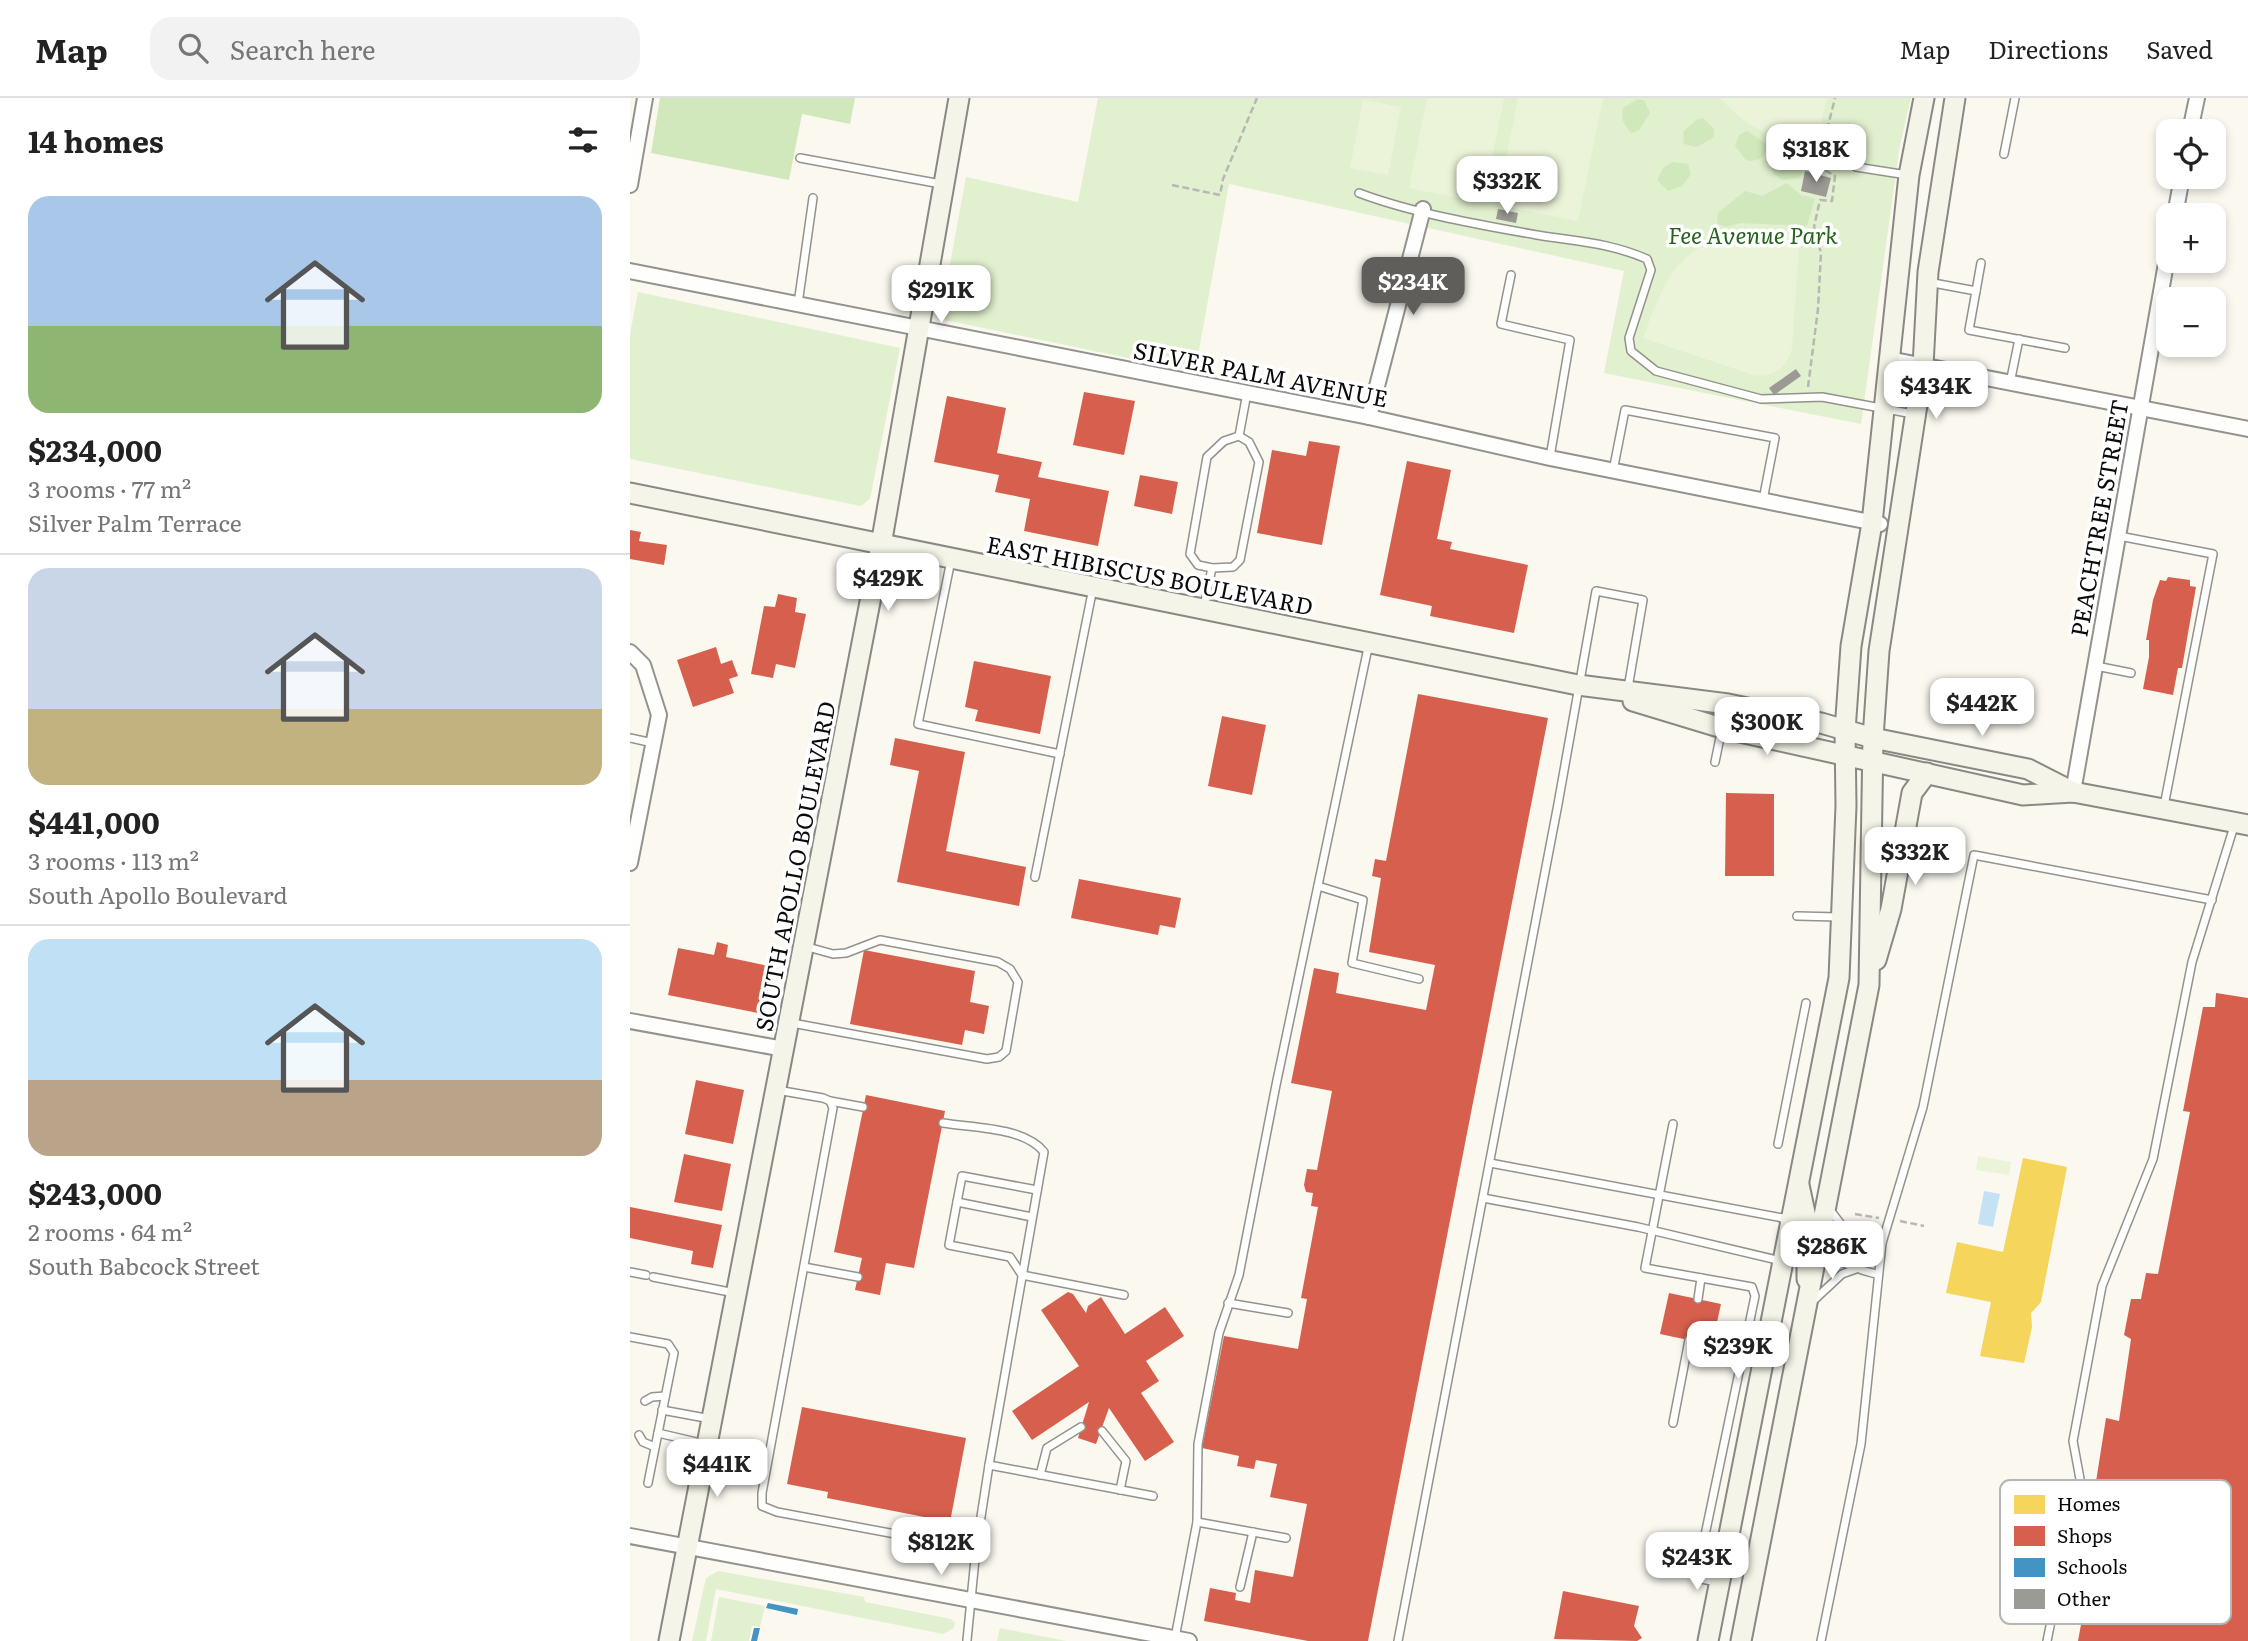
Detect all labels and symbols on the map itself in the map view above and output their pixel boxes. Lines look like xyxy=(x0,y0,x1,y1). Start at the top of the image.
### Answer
pin: $318K xyxy=(1767,125,1865,184)
pin: $332K xyxy=(1458,156,1556,216)
park label: Fee Avenue Park xyxy=(1668,217,1838,251)
pin: $234K xyxy=(1364,258,1462,317)
pin: $291K xyxy=(892,266,990,325)
street label: SILVER PALM AVENUE xyxy=(1131,332,1391,414)
pin: $434K xyxy=(1887,362,1985,421)
street label: PEACHTREE STREET xyxy=(2060,397,2136,639)
street label: EAST HIBISCUS BOULEVARD xyxy=(984,526,1316,622)
pin: $429K xyxy=(839,554,937,613)
pin: $442K xyxy=(1933,678,2031,738)
street label: SOUTH APOLLO BOULEVARD xyxy=(745,698,843,1034)
pin: $300K xyxy=(1718,698,1816,757)
pin: $332K xyxy=(1866,828,1964,887)
pin: $286K xyxy=(1783,1222,1881,1281)
pin: $239K xyxy=(1689,1322,1787,1381)
pin: $441K xyxy=(668,1440,766,1499)
legend xyxy=(2000,1480,2231,1624)
text: Homes xyxy=(2057,1489,2121,1517)
pin: $812K xyxy=(892,1518,990,1577)
text: Shops xyxy=(2057,1521,2112,1549)
pin: $243K xyxy=(1648,1532,1746,1592)
text: Schools xyxy=(2057,1552,2128,1580)
text: Other xyxy=(2057,1584,2110,1612)

